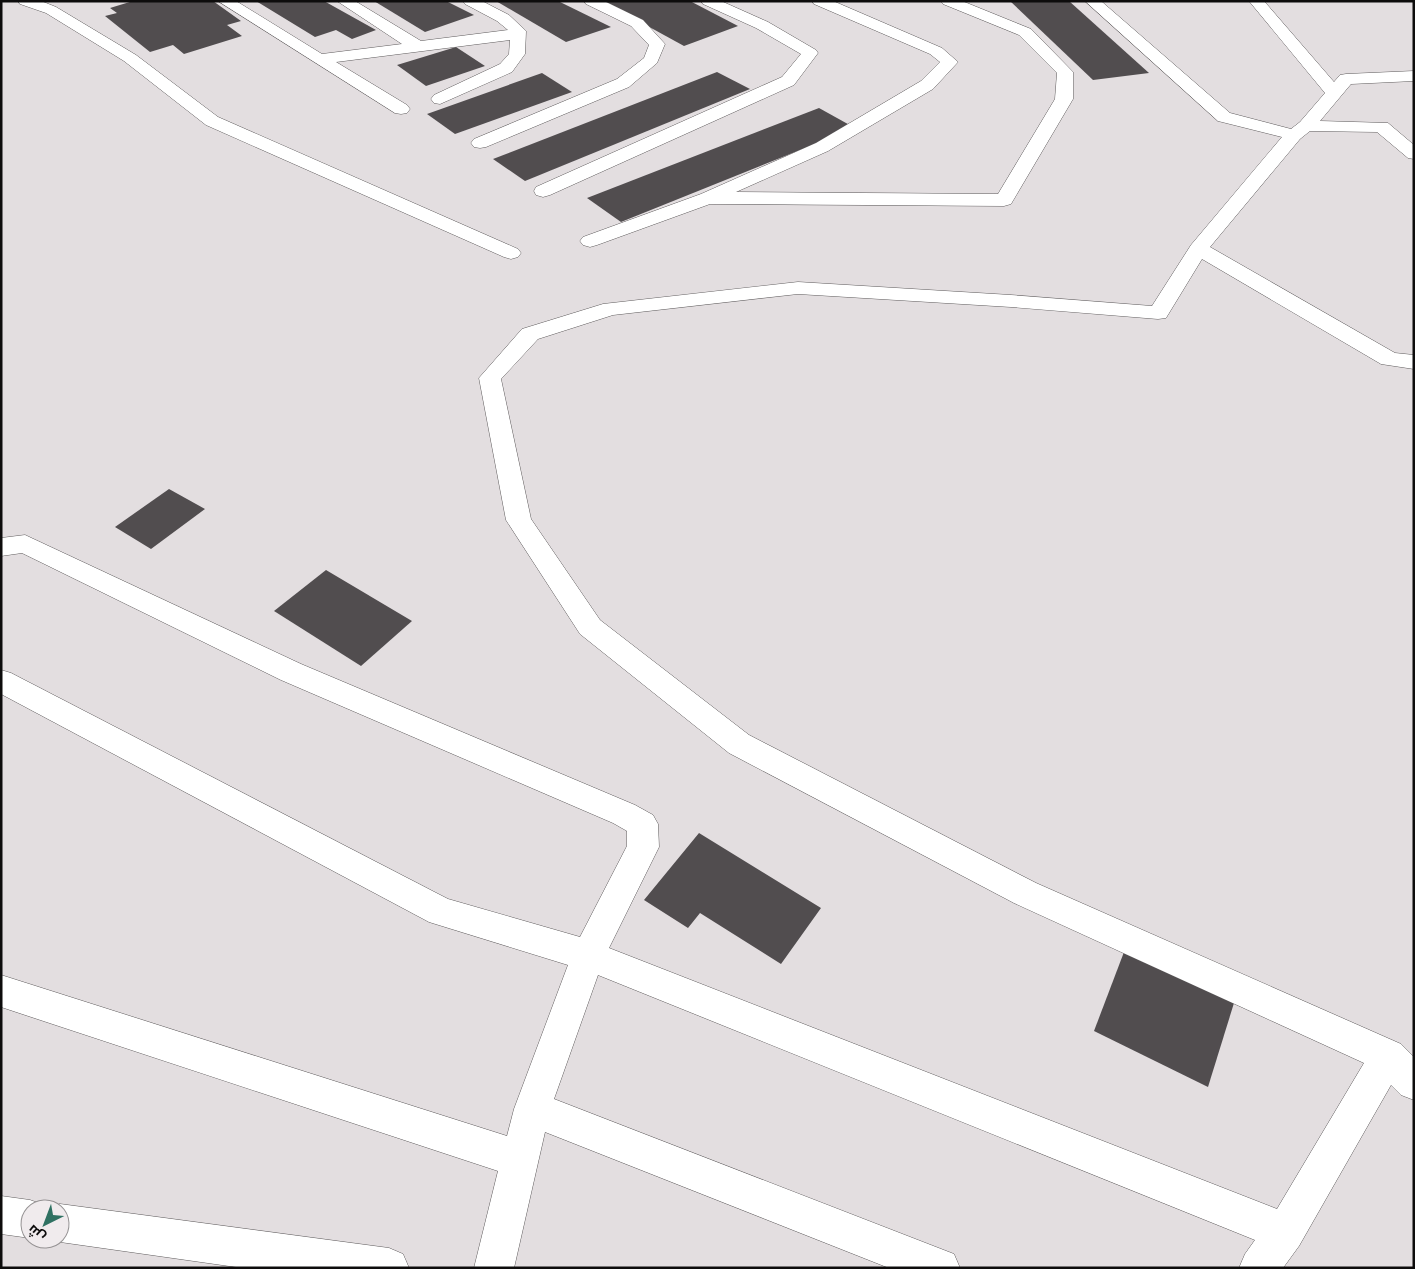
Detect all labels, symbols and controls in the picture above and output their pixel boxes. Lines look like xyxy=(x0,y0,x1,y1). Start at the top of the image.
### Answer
north arrow xyxy=(20,1199,70,1249)
text: ش xyxy=(24,1221,49,1246)

